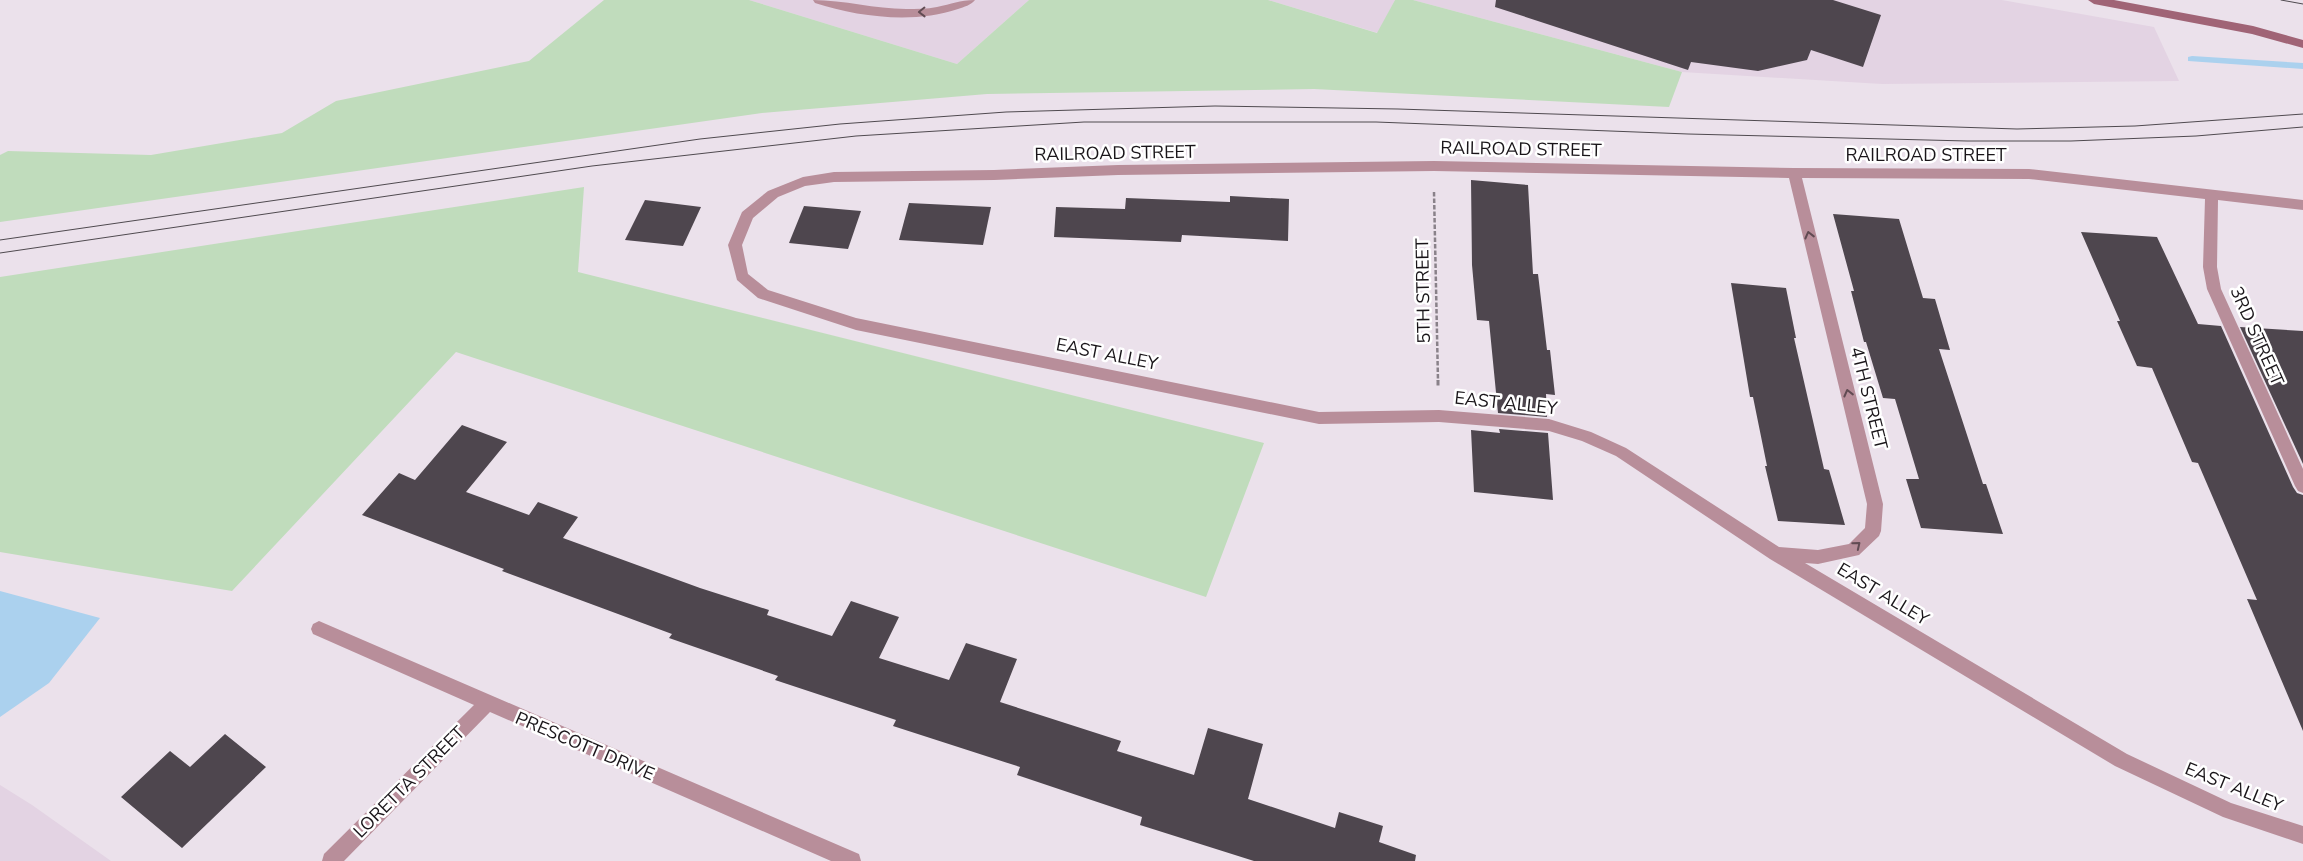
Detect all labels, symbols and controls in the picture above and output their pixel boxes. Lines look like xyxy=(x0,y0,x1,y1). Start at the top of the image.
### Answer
one-way arrow xyxy=(918,6,926,17)
street label: RAILROAD STREET xyxy=(1440,136,1602,162)
street label: RAILROAD STREET xyxy=(1034,140,1196,166)
street label: RAILROAD STREET xyxy=(1845,143,2007,167)
one-way arrow xyxy=(1804,231,1815,240)
street label: 5TH STREET xyxy=(1410,238,1436,344)
street label: 3RD STREET xyxy=(2224,283,2290,389)
street label: EAST ALLEY xyxy=(1054,332,1160,376)
street label: 4TH STREET xyxy=(1845,344,1893,452)
street label: EAST ALLEY xyxy=(1453,386,1559,420)
one-way arrow xyxy=(1843,389,1854,398)
one-way arrow xyxy=(1852,541,1861,550)
street label: EAST ALLEY xyxy=(1833,557,1934,631)
street label: PRESCOTT DRIVE xyxy=(512,706,658,786)
street label: LORETTA STREET xyxy=(348,721,470,843)
street label: EAST ALLEY xyxy=(2182,757,2287,818)

